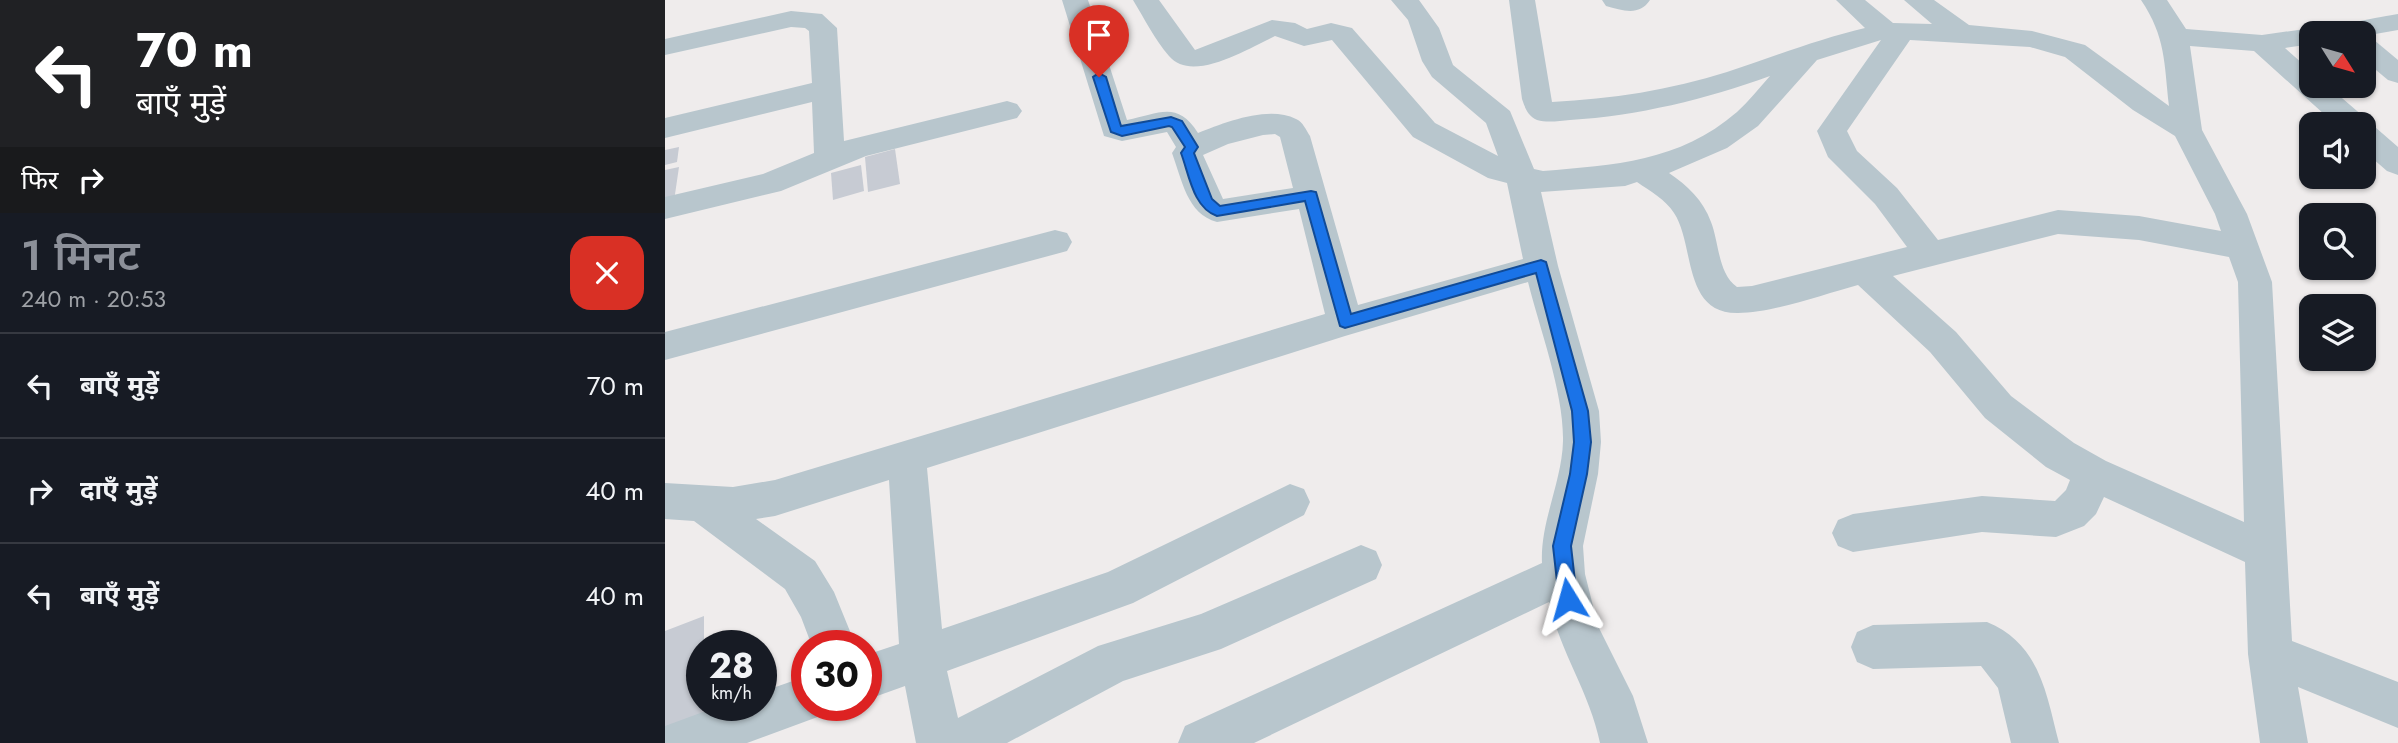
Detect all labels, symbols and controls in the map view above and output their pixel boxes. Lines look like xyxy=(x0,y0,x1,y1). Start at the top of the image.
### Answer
pin xyxy=(1069,5,1129,77)
text: 70 m xyxy=(136,15,253,85)
icon: arrive xyxy=(1080,16,1118,54)
north arrow xyxy=(2299,21,2377,98)
map controls xyxy=(2299,21,2376,371)
icon: left xyxy=(21,28,112,119)
text: बाएँ मुड़ें xyxy=(136,80,226,126)
button: sound xyxy=(2299,112,2376,189)
text: फिर xyxy=(21,161,58,199)
icon: right xyxy=(72,161,110,199)
button: search xyxy=(2299,203,2376,280)
text: 1 मिनट xyxy=(21,225,139,286)
button: close xyxy=(570,236,644,310)
text: 240 m · 20:53 xyxy=(21,282,166,316)
button: layers xyxy=(2299,294,2376,371)
text: बाएँ मुड़ें xyxy=(80,366,159,404)
icon: left xyxy=(21,367,59,405)
text: 70 m xyxy=(587,367,644,405)
text: दाएँ मुड़ें xyxy=(80,471,158,509)
icon: right xyxy=(21,472,59,510)
text: 40 m xyxy=(585,472,644,510)
position arrow xyxy=(1531,562,1605,636)
text: बाएँ मुड़ें xyxy=(80,576,159,614)
icon: left xyxy=(21,577,59,615)
text: 40 m xyxy=(585,577,644,615)
speed limit sign: 30 xyxy=(791,630,882,721)
text: 28 xyxy=(709,641,754,691)
text: km/h xyxy=(711,680,752,706)

